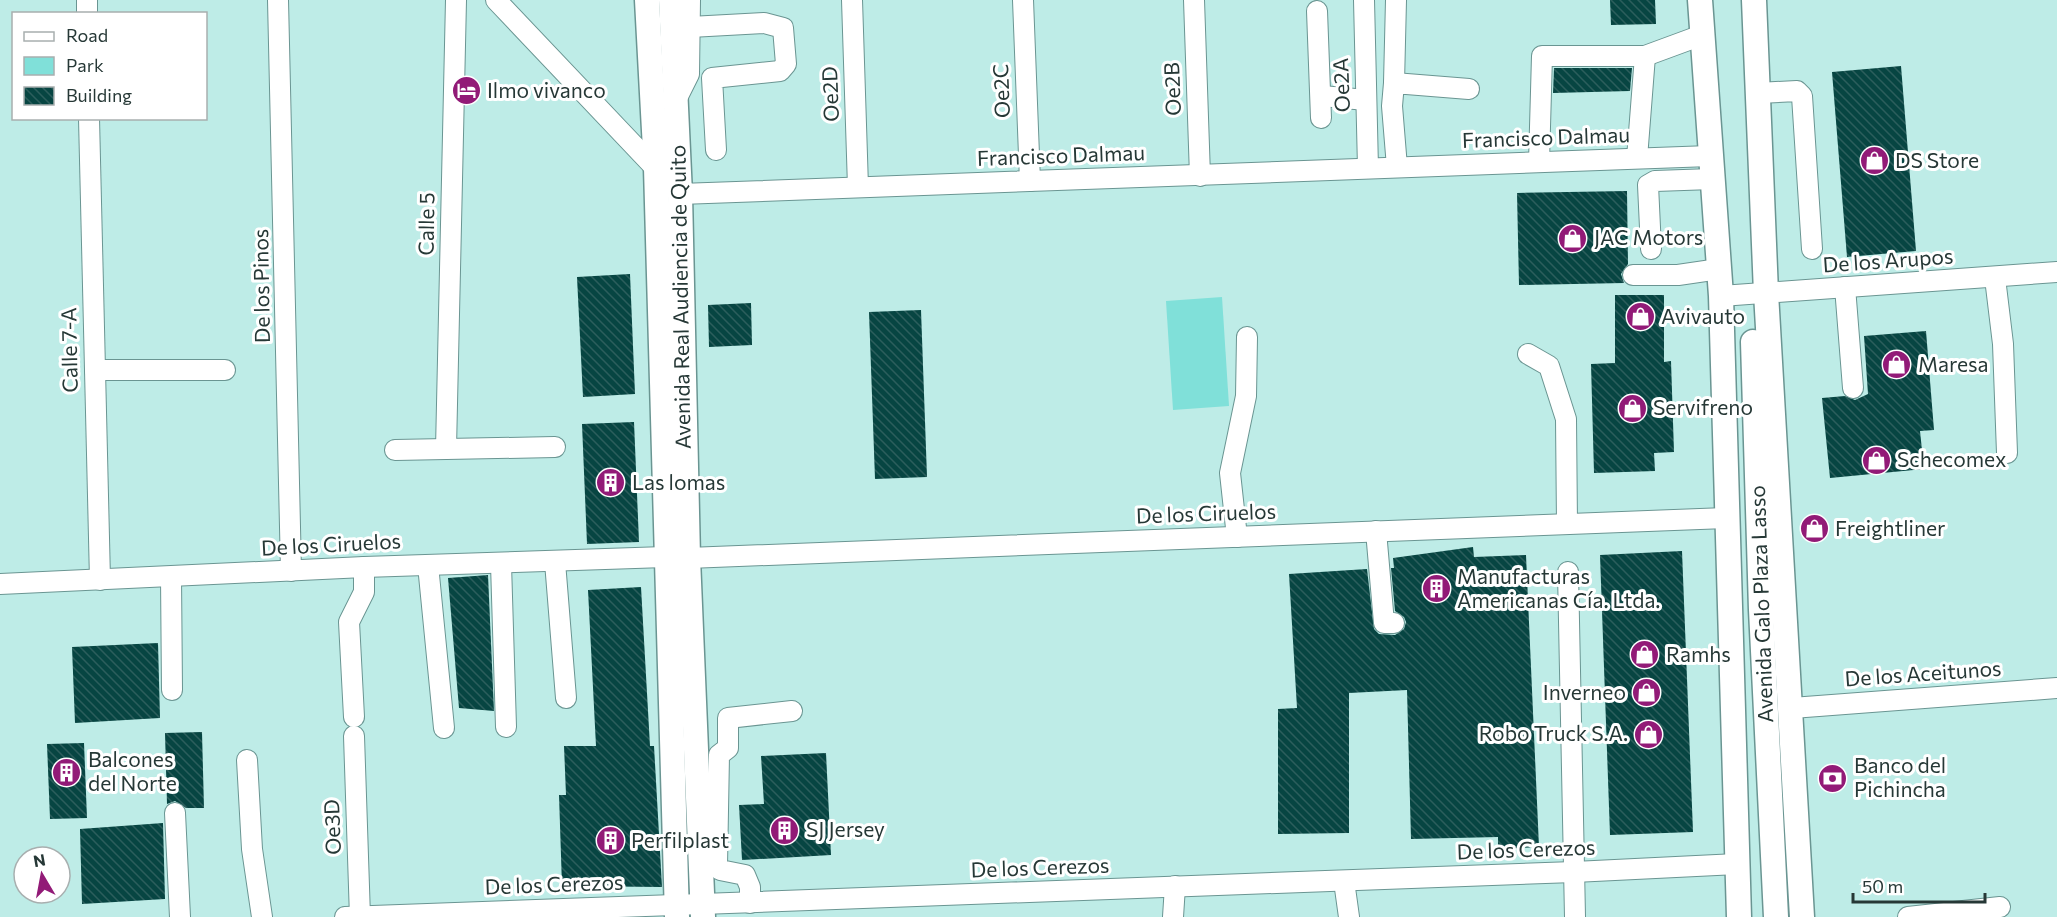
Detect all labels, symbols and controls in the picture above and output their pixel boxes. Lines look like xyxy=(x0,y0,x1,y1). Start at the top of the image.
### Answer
legend xyxy=(12,12,207,120)
text: Road xyxy=(66,24,108,46)
text: Park xyxy=(66,54,104,76)
street label: Oe2A xyxy=(1327,57,1354,113)
street label: Oe2B xyxy=(1158,62,1185,116)
street label: Oe2C xyxy=(987,63,1014,119)
street label: Oe2D xyxy=(816,66,843,122)
hotel icon: Ilmo vivanco xyxy=(450,75,482,107)
place label: Ilmo vivanco xyxy=(487,77,606,102)
text: Building xyxy=(66,84,132,106)
street label: Francisco Dalmau xyxy=(1462,121,1630,152)
street label: Francisco Dalmau xyxy=(977,139,1145,170)
street label: Avenida Real Audiencia de Quito xyxy=(664,145,695,449)
shop icon: DS Store xyxy=(1858,145,1890,177)
place label: DS Store xyxy=(1895,147,1979,172)
street label: Calle 5 xyxy=(412,192,439,256)
shop icon: JAC Motors xyxy=(1557,222,1589,254)
place label: JAC Motors xyxy=(1594,224,1703,249)
street label: De los Pinos xyxy=(247,229,274,343)
street label: De los Arupos xyxy=(1822,242,1954,277)
shop icon: Avivauto xyxy=(1624,301,1656,333)
place label: Avivauto xyxy=(1661,303,1745,328)
street label: Calle 7-A xyxy=(55,307,82,393)
shop icon: Maresa xyxy=(1881,349,1913,381)
place label: Maresa xyxy=(1918,351,1989,376)
shop icon: Servifreno xyxy=(1616,392,1648,424)
place label: Servifreno xyxy=(1653,394,1753,419)
shop icon: Schecomex xyxy=(1860,444,1892,476)
place label: Schecomex xyxy=(1897,446,2006,471)
building icon: Las lomas xyxy=(595,467,627,499)
place label: Las lomas xyxy=(632,469,725,494)
street label: Avenida Galo Plaza Lasso xyxy=(1744,485,1777,723)
street label: De los Ciruelos xyxy=(1136,498,1276,527)
shop icon: Freightliner xyxy=(1798,513,1830,545)
place label: Freightliner xyxy=(1835,515,1946,540)
street label: De los Ciruelos xyxy=(260,527,401,560)
place label: Manufacturas Americanas Cía. Ltda. xyxy=(1457,563,1660,612)
building icon: Manufacturas Americanas Cía. Ltda. xyxy=(1420,573,1452,605)
shop icon: Ramhs xyxy=(1629,639,1661,671)
place label: Ramhs xyxy=(1666,641,1731,666)
street label: De los Aceitunos xyxy=(1844,655,2002,690)
shop icon: Inverneo xyxy=(1631,677,1663,709)
place label: Inverneo xyxy=(1543,679,1626,704)
shop icon: Robo Truck S.A. xyxy=(1633,718,1665,750)
place label: Robo Truck S.A. xyxy=(1479,720,1628,745)
place label: Balcones del Norte xyxy=(88,746,177,795)
place label: Banco del Pichincha xyxy=(1854,752,1946,801)
building icon: Balcones del Norte xyxy=(51,756,83,788)
bank icon: Banco del Pichincha xyxy=(1817,762,1849,794)
street label: Oe3D xyxy=(318,799,345,855)
building icon: SJ Jersey xyxy=(769,814,801,846)
place label: SJ Jersey xyxy=(806,816,885,841)
building icon: Perfilplast xyxy=(594,825,626,857)
place label: Perfilplast xyxy=(631,827,729,852)
street label: De los Cerezos xyxy=(1456,834,1596,863)
north arrow xyxy=(12,845,72,905)
text: N xyxy=(32,849,47,870)
street label: De los Cerezos xyxy=(970,852,1110,881)
scale bar xyxy=(1853,866,1985,904)
street label: De los Cerezos xyxy=(484,869,624,898)
text: 50 m xyxy=(1862,875,1903,897)

